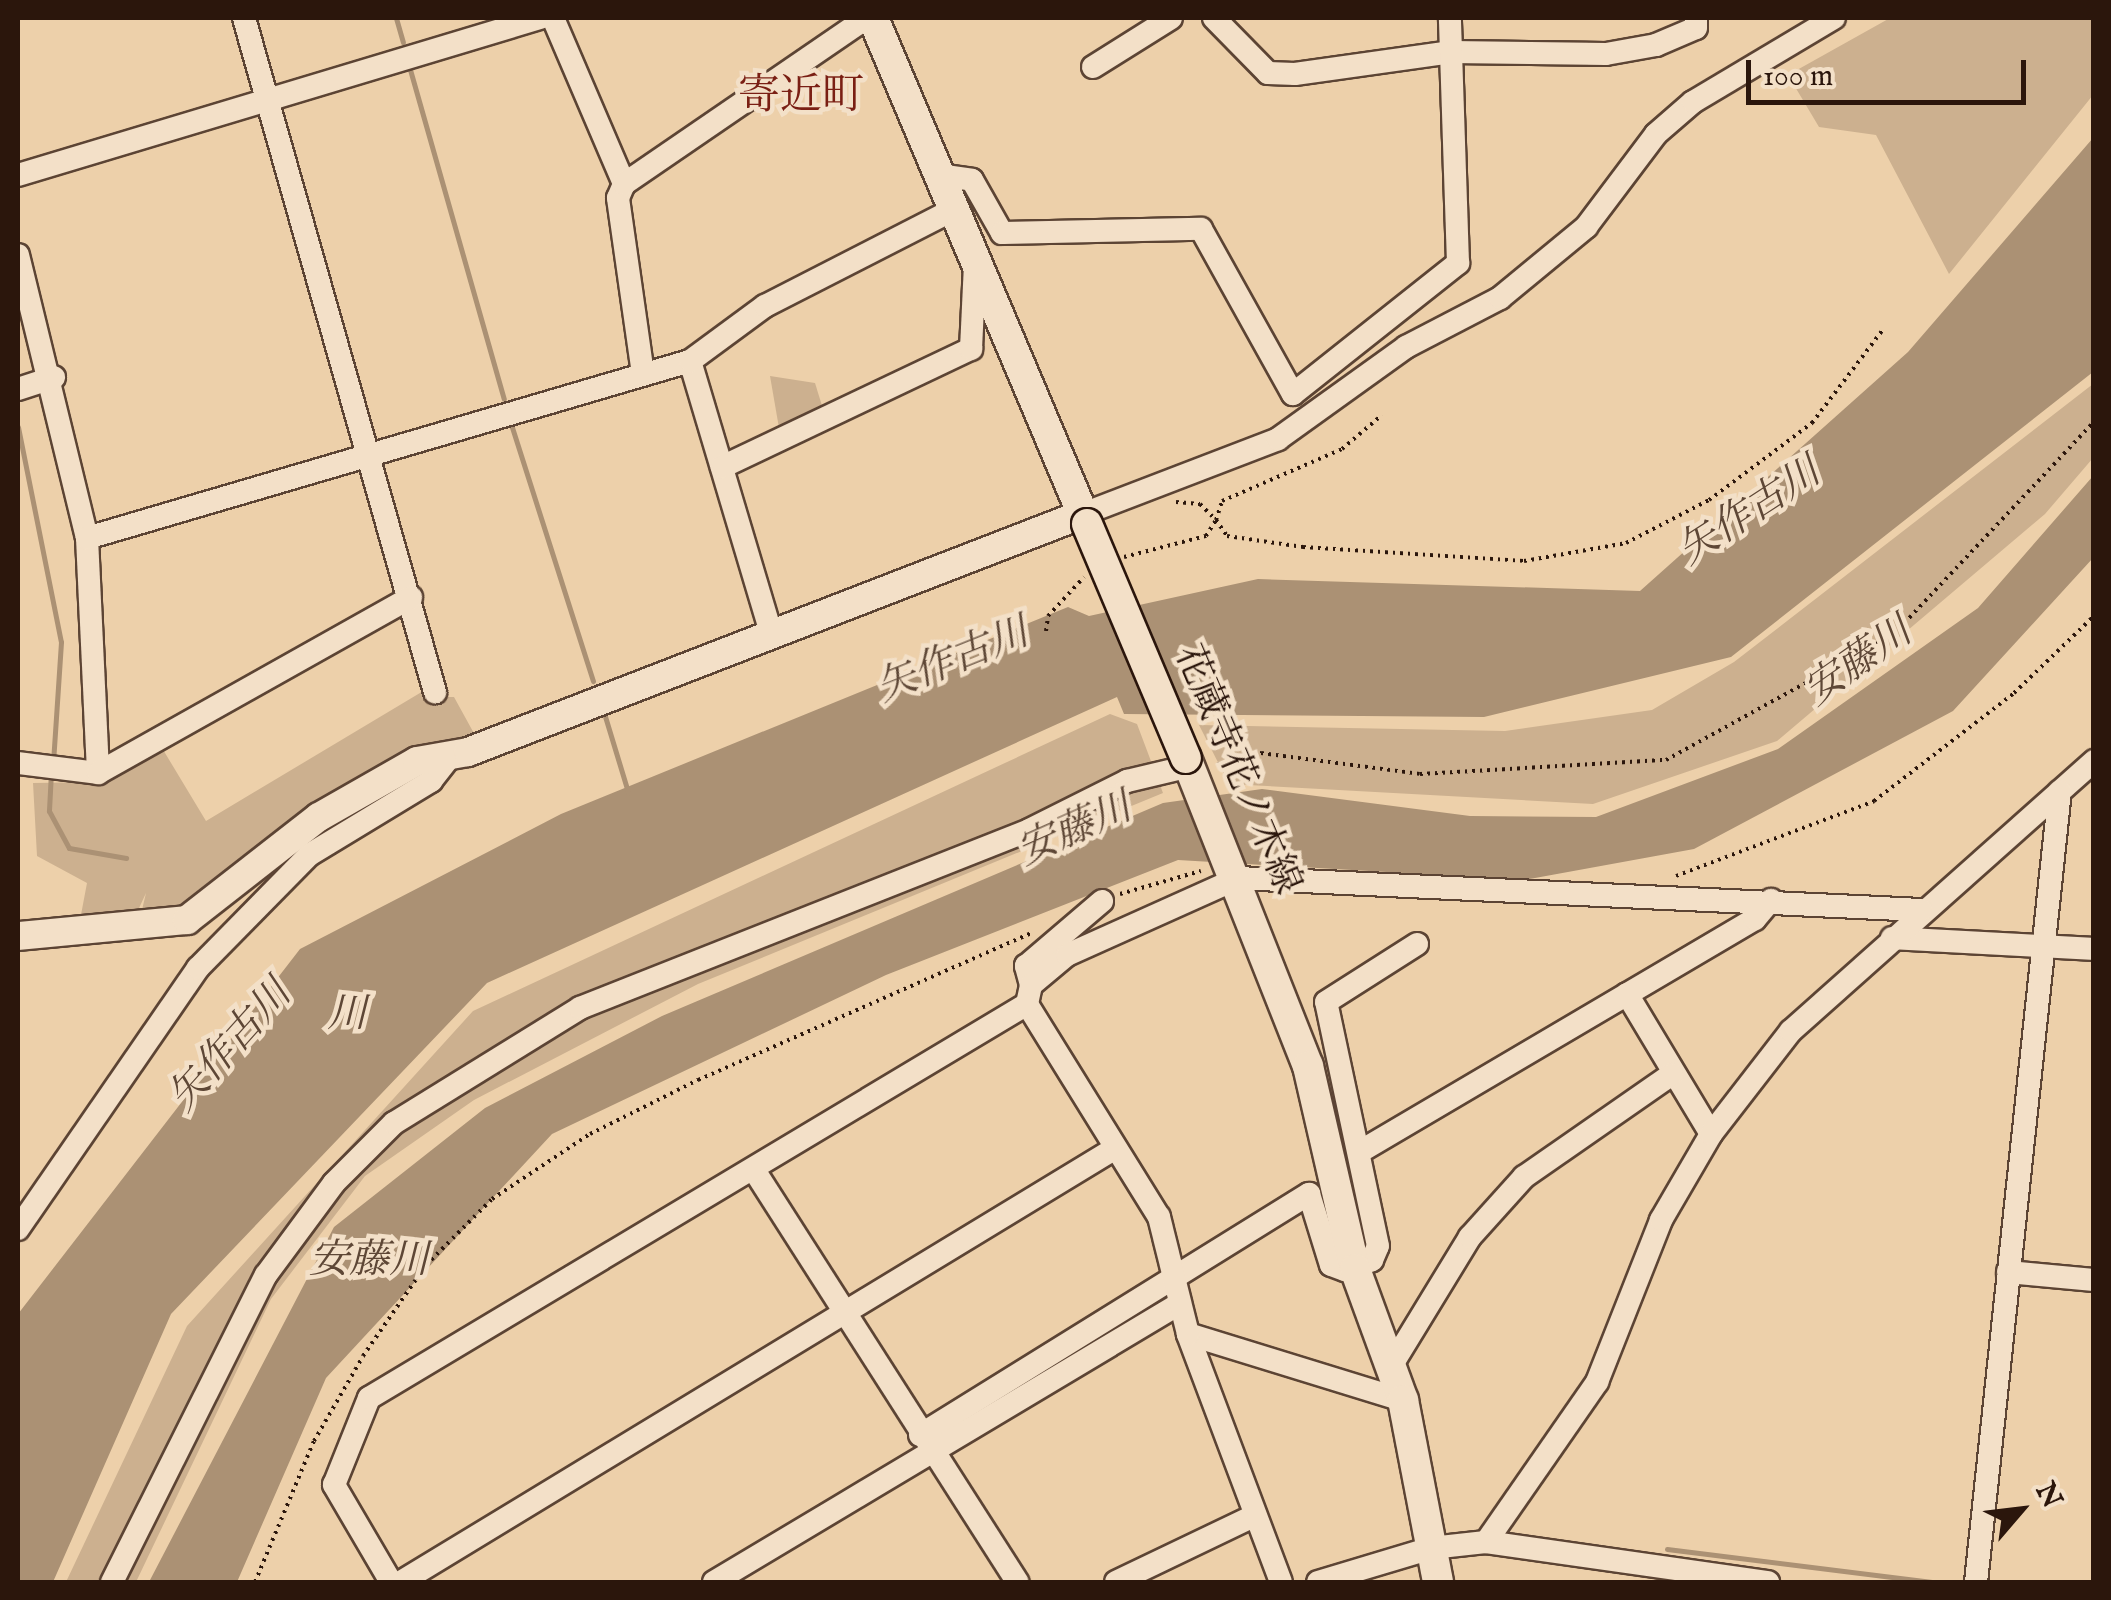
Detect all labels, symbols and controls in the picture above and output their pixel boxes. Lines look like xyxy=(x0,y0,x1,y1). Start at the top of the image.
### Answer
scale bar xyxy=(1751,40,2031,102)
text: 100 m xyxy=(1763,58,1833,96)
district label: 寄近町 xyxy=(738,72,864,122)
water label: 矢作古川 xyxy=(1670,449,1830,577)
water label: 安藤川 xyxy=(1796,609,1922,717)
water label: 矢作古川 xyxy=(870,610,1036,714)
street label: 花蔵寺花ノ木線 xyxy=(1163,639,1309,901)
water label: 安藤川 xyxy=(1010,785,1140,877)
water label: 矢作古川 xyxy=(160,971,302,1123)
water label: 川 xyxy=(327,992,367,1040)
water label: 安藤川 xyxy=(309,1238,429,1286)
north arrow xyxy=(1971,1460,2071,1560)
text: N xyxy=(2027,1477,2069,1515)

